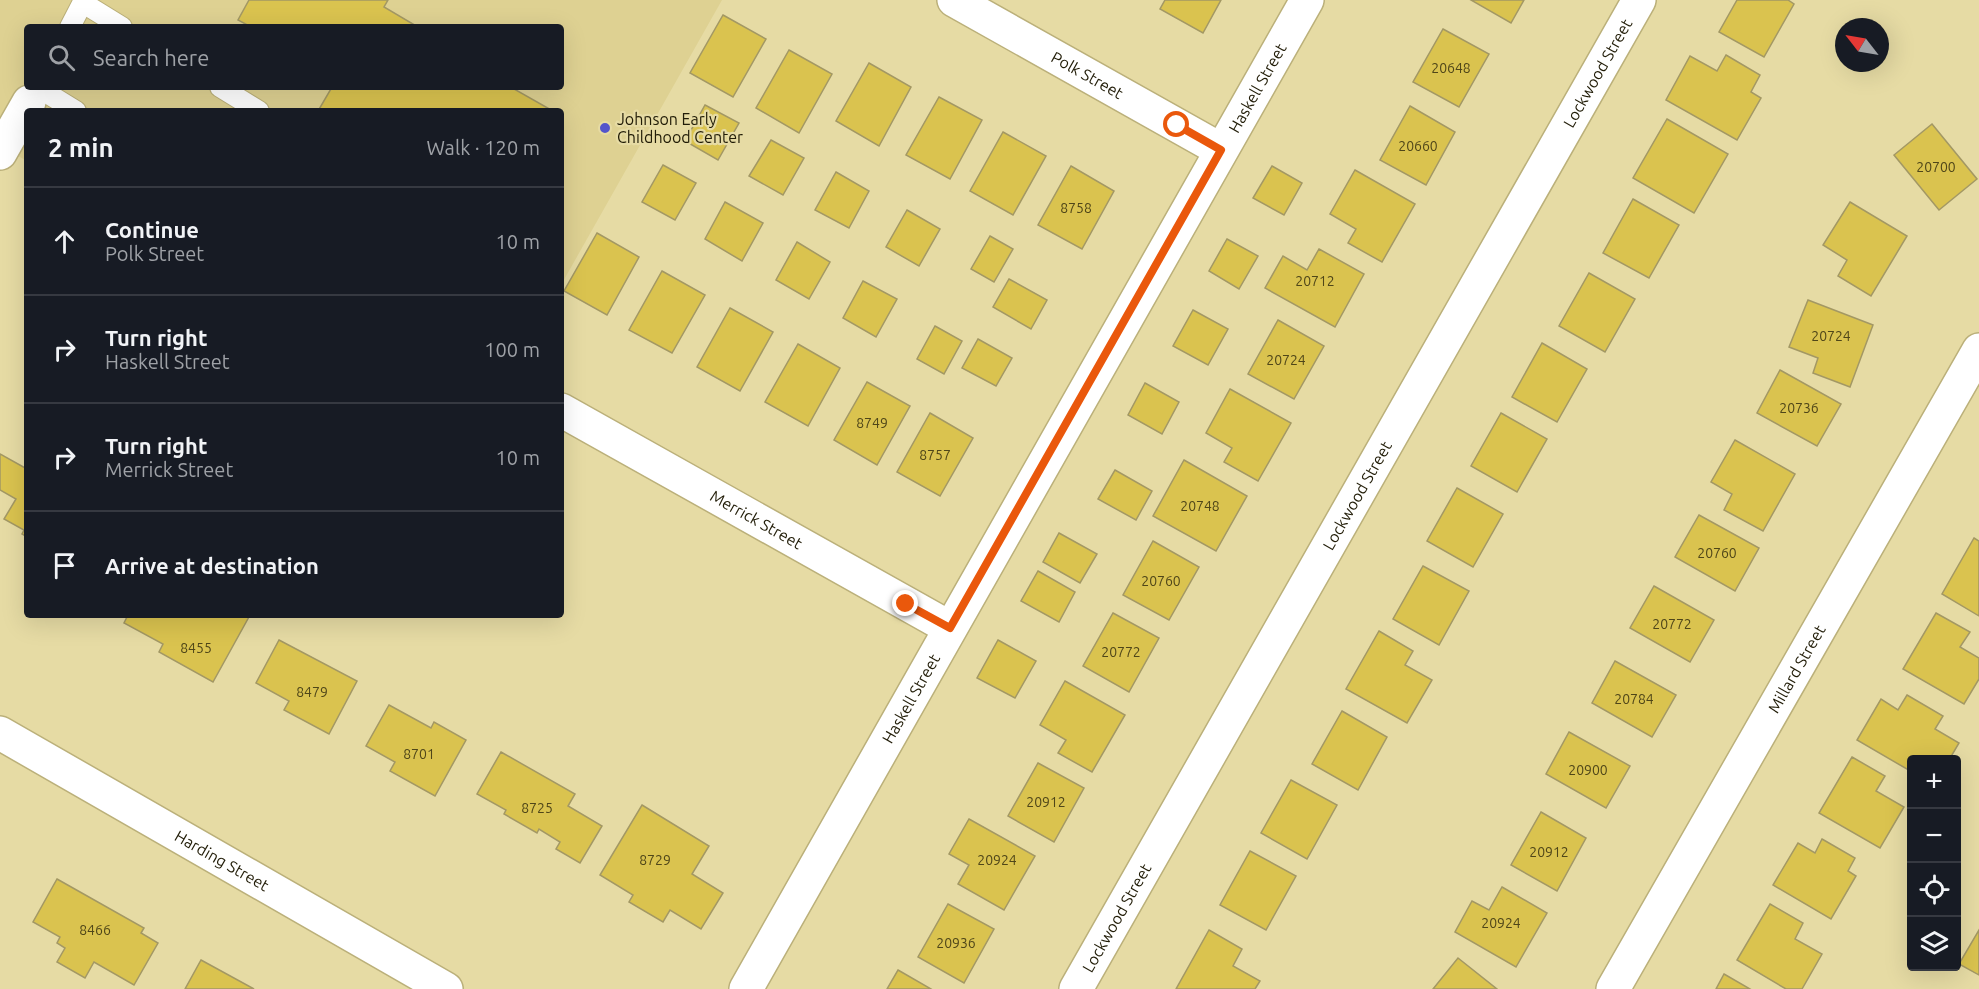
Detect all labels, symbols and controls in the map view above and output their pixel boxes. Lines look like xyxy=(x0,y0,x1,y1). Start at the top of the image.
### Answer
street label: Lockwood Street xyxy=(1559,15,1636,131)
north arrow xyxy=(1835,18,1889,72)
search box xyxy=(24,24,564,90)
street label: Haskell Street xyxy=(1225,39,1290,136)
icon: search xyxy=(45,41,78,74)
text: Search here xyxy=(93,45,209,70)
street label: Polk Street xyxy=(1048,48,1127,103)
house number: 20648 xyxy=(1431,60,1471,76)
place label: Johnson Early Childhood Center xyxy=(617,110,743,146)
route start xyxy=(1163,111,1189,137)
marker: Johnson Early Childhood Center xyxy=(598,121,612,135)
text: 2 min xyxy=(48,133,114,162)
text: Walk · 120 m xyxy=(427,136,540,159)
house number: 20660 xyxy=(1398,138,1438,154)
house number: 20700 xyxy=(1916,159,1956,175)
house number: 8758 xyxy=(1060,200,1092,216)
text: Continue xyxy=(105,217,199,242)
icon: ahead xyxy=(48,225,81,258)
text: 10 m xyxy=(496,230,540,253)
text: Polk Street xyxy=(105,242,204,265)
house number: 20712 xyxy=(1295,273,1335,289)
text: Turn right xyxy=(105,325,207,350)
house number: 20724 xyxy=(1811,328,1851,344)
icon: right xyxy=(48,333,81,366)
text: 100 m xyxy=(484,338,540,361)
text: Haskell Street xyxy=(105,350,230,373)
house number: 20724 xyxy=(1266,352,1306,368)
house number: 20736 xyxy=(1779,400,1819,416)
house number: 8749 xyxy=(856,415,888,431)
text: Turn right xyxy=(105,433,207,458)
street label: Lockwood Street xyxy=(1319,437,1395,553)
icon: right xyxy=(48,441,81,474)
text: 10 m xyxy=(496,446,540,469)
house number: 8757 xyxy=(919,447,951,463)
text: Merrick Street xyxy=(105,458,233,481)
street label: Merrick Street xyxy=(707,487,806,553)
house number: 20748 xyxy=(1180,498,1220,514)
house number: 20760 xyxy=(1697,545,1737,561)
icon: arrive xyxy=(48,549,81,582)
text: Arrive at destination xyxy=(105,553,319,578)
house number: 20760 xyxy=(1141,573,1181,589)
route end xyxy=(892,590,918,616)
house number: 20772 xyxy=(1652,616,1692,632)
street label: Millard Street xyxy=(1764,621,1829,716)
house number: 8455 xyxy=(180,640,212,656)
house number: 20772 xyxy=(1101,644,1141,660)
street label: Haskell Street xyxy=(878,650,944,746)
house number: 8479 xyxy=(296,684,328,700)
house number: 20784 xyxy=(1614,691,1654,707)
house number: 8701 xyxy=(403,746,435,762)
map controls xyxy=(1907,755,1961,971)
button: + xyxy=(1907,755,1961,809)
house number: 20900 xyxy=(1568,762,1608,778)
house number: 20912 xyxy=(1026,794,1066,810)
house number: 8725 xyxy=(521,800,553,816)
button: − xyxy=(1907,809,1961,863)
street label: Harding Street xyxy=(172,826,273,895)
house number: 20912 xyxy=(1529,844,1569,860)
house number: 8729 xyxy=(639,852,671,868)
house number: 20924 xyxy=(977,852,1017,868)
street label: Lockwood Street xyxy=(1079,860,1155,975)
button: locate xyxy=(1907,863,1961,917)
house number: 20924 xyxy=(1481,915,1521,931)
button: layers xyxy=(1907,917,1961,971)
house number: 8466 xyxy=(79,922,111,938)
house number: 20936 xyxy=(936,935,976,951)

